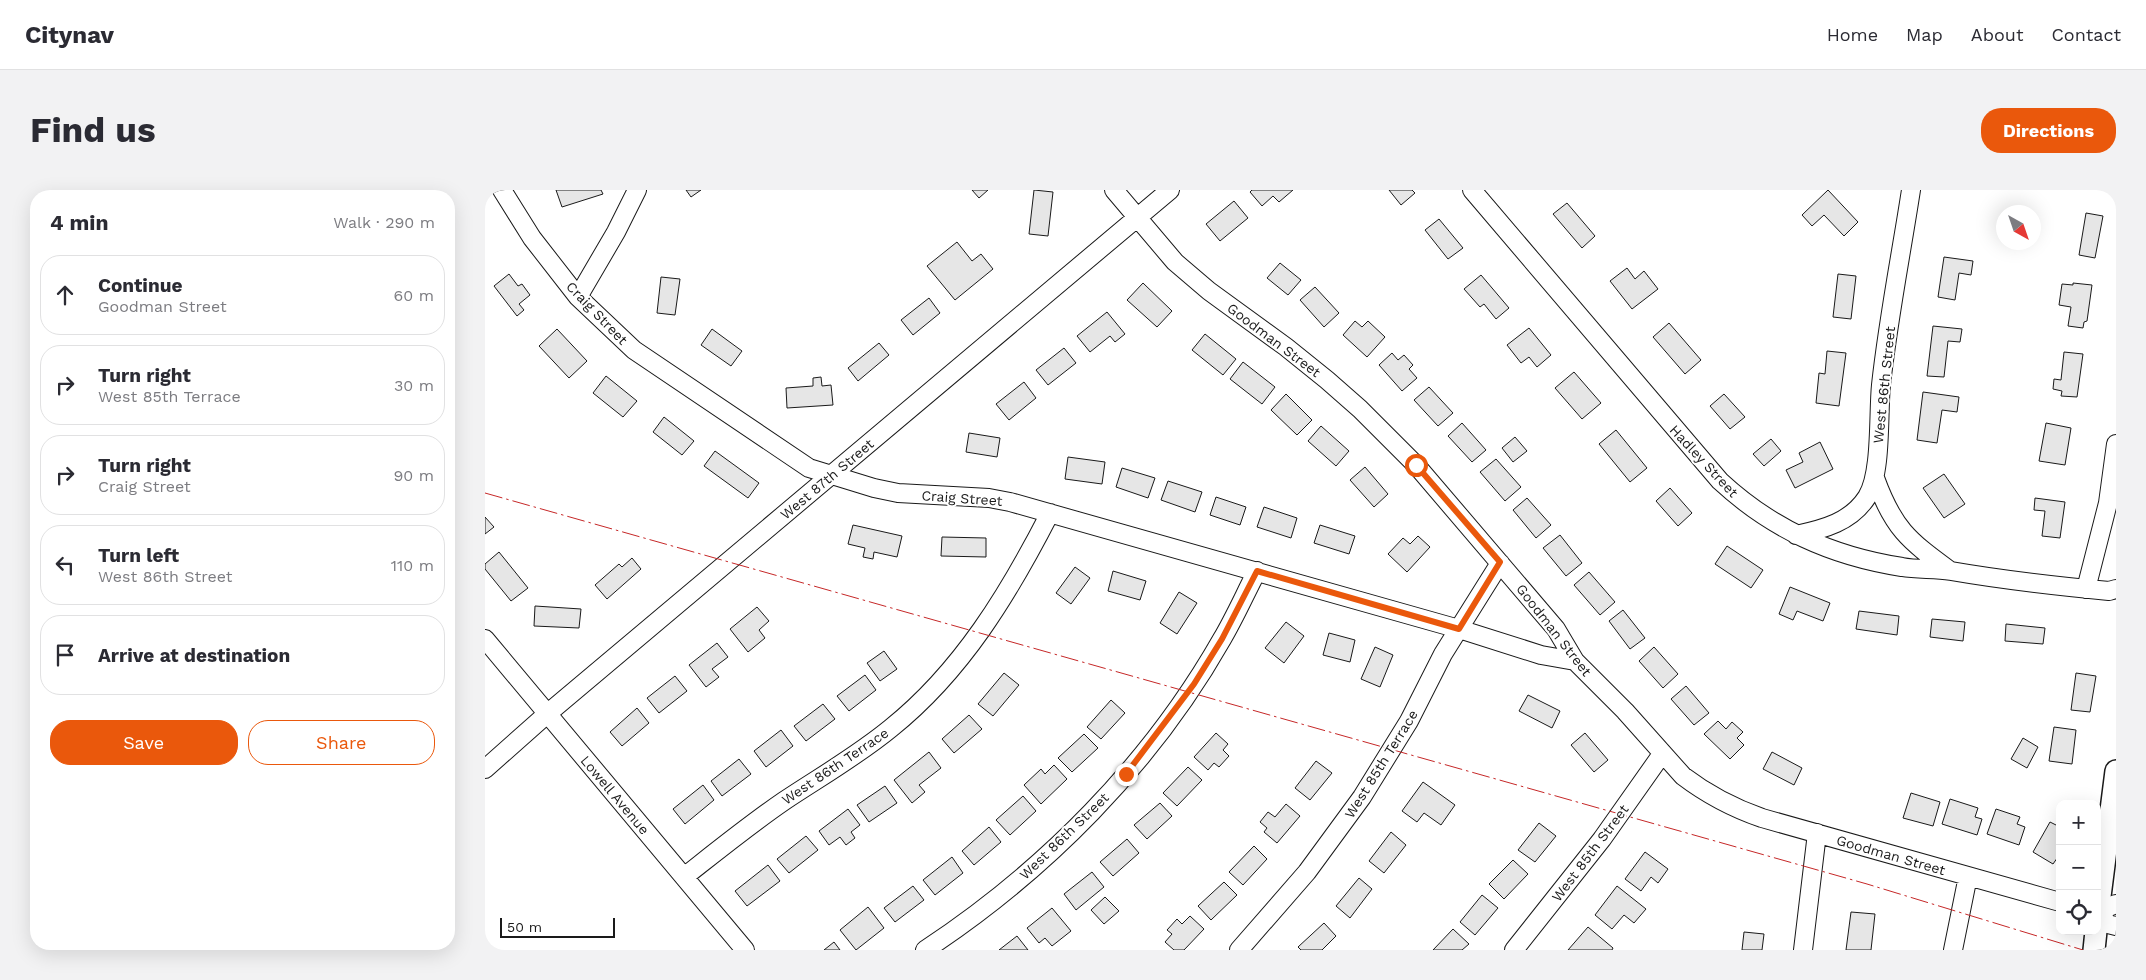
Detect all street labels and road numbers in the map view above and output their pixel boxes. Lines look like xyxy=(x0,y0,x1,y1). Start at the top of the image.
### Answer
street label: Craig Street xyxy=(563,278,631,348)
street label: Goodman Street xyxy=(1224,300,1324,380)
street label: West 86th Street xyxy=(1870,326,1898,444)
street label: Hadley Street xyxy=(1667,422,1742,500)
street label: West 87th Street xyxy=(777,435,877,523)
street label: Craig Street xyxy=(921,487,1003,509)
street label: Goodman Street xyxy=(1513,581,1595,679)
street label: West 85th Terrace xyxy=(1341,707,1421,821)
street label: West 86th Terrace xyxy=(779,724,891,808)
street label: Lowell Avenue xyxy=(577,752,653,838)
street label: West 86th Street xyxy=(1016,789,1112,883)
street label: West 85th Street xyxy=(1548,801,1632,905)
street label: Goodman Street xyxy=(1835,832,1947,878)

